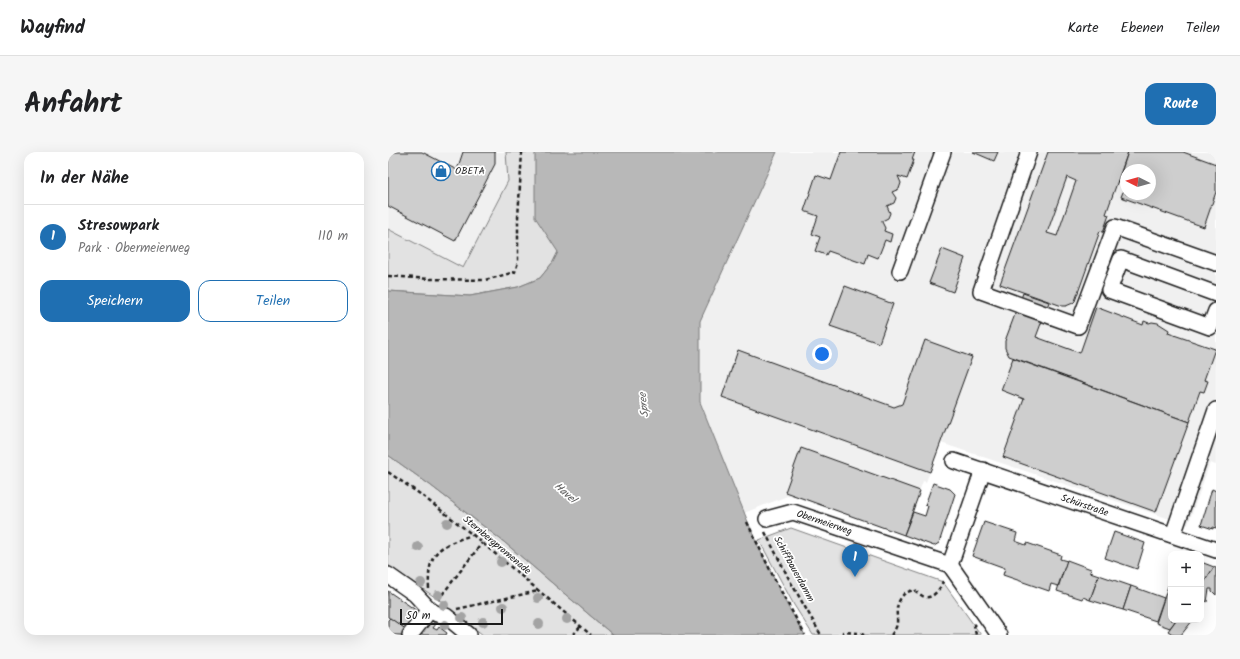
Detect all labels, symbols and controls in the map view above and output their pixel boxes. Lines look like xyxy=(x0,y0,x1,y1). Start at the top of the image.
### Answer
text: Wayfind xyxy=(20,13,85,43)
text: Karte xyxy=(1067,17,1099,39)
text: Ebenen xyxy=(1121,17,1164,39)
text: Teilen xyxy=(1186,17,1220,39)
text: Anfahrt xyxy=(24,82,122,127)
button: Route xyxy=(1145,83,1216,125)
shop icon: OBETA xyxy=(430,160,452,182)
place label: OBETA xyxy=(455,163,485,179)
north arrow xyxy=(1120,164,1156,200)
text: In der Nähe xyxy=(40,165,129,192)
text: Stresowpark xyxy=(78,214,159,238)
text: 1 xyxy=(51,226,55,247)
text: 110 m xyxy=(318,226,348,247)
text: Park · Obermeierweg xyxy=(78,238,190,259)
button: Speichern xyxy=(40,280,190,322)
button: Teilen xyxy=(198,280,348,322)
your location xyxy=(812,344,832,364)
water label: Spree xyxy=(634,391,654,418)
water label: Havel xyxy=(550,478,582,509)
street label: Schürstraße xyxy=(1059,490,1111,521)
street label: Obermeierweg xyxy=(794,506,855,539)
street label: Sternbergpromenade xyxy=(459,512,535,579)
street label: Schiffbauerdamm xyxy=(769,533,819,605)
pin: 1 xyxy=(842,544,868,577)
map controls xyxy=(1168,551,1204,623)
button: + xyxy=(1168,551,1204,587)
button: − xyxy=(1168,587,1204,623)
scale bar xyxy=(400,607,503,626)
text: 50 m xyxy=(406,607,431,625)

